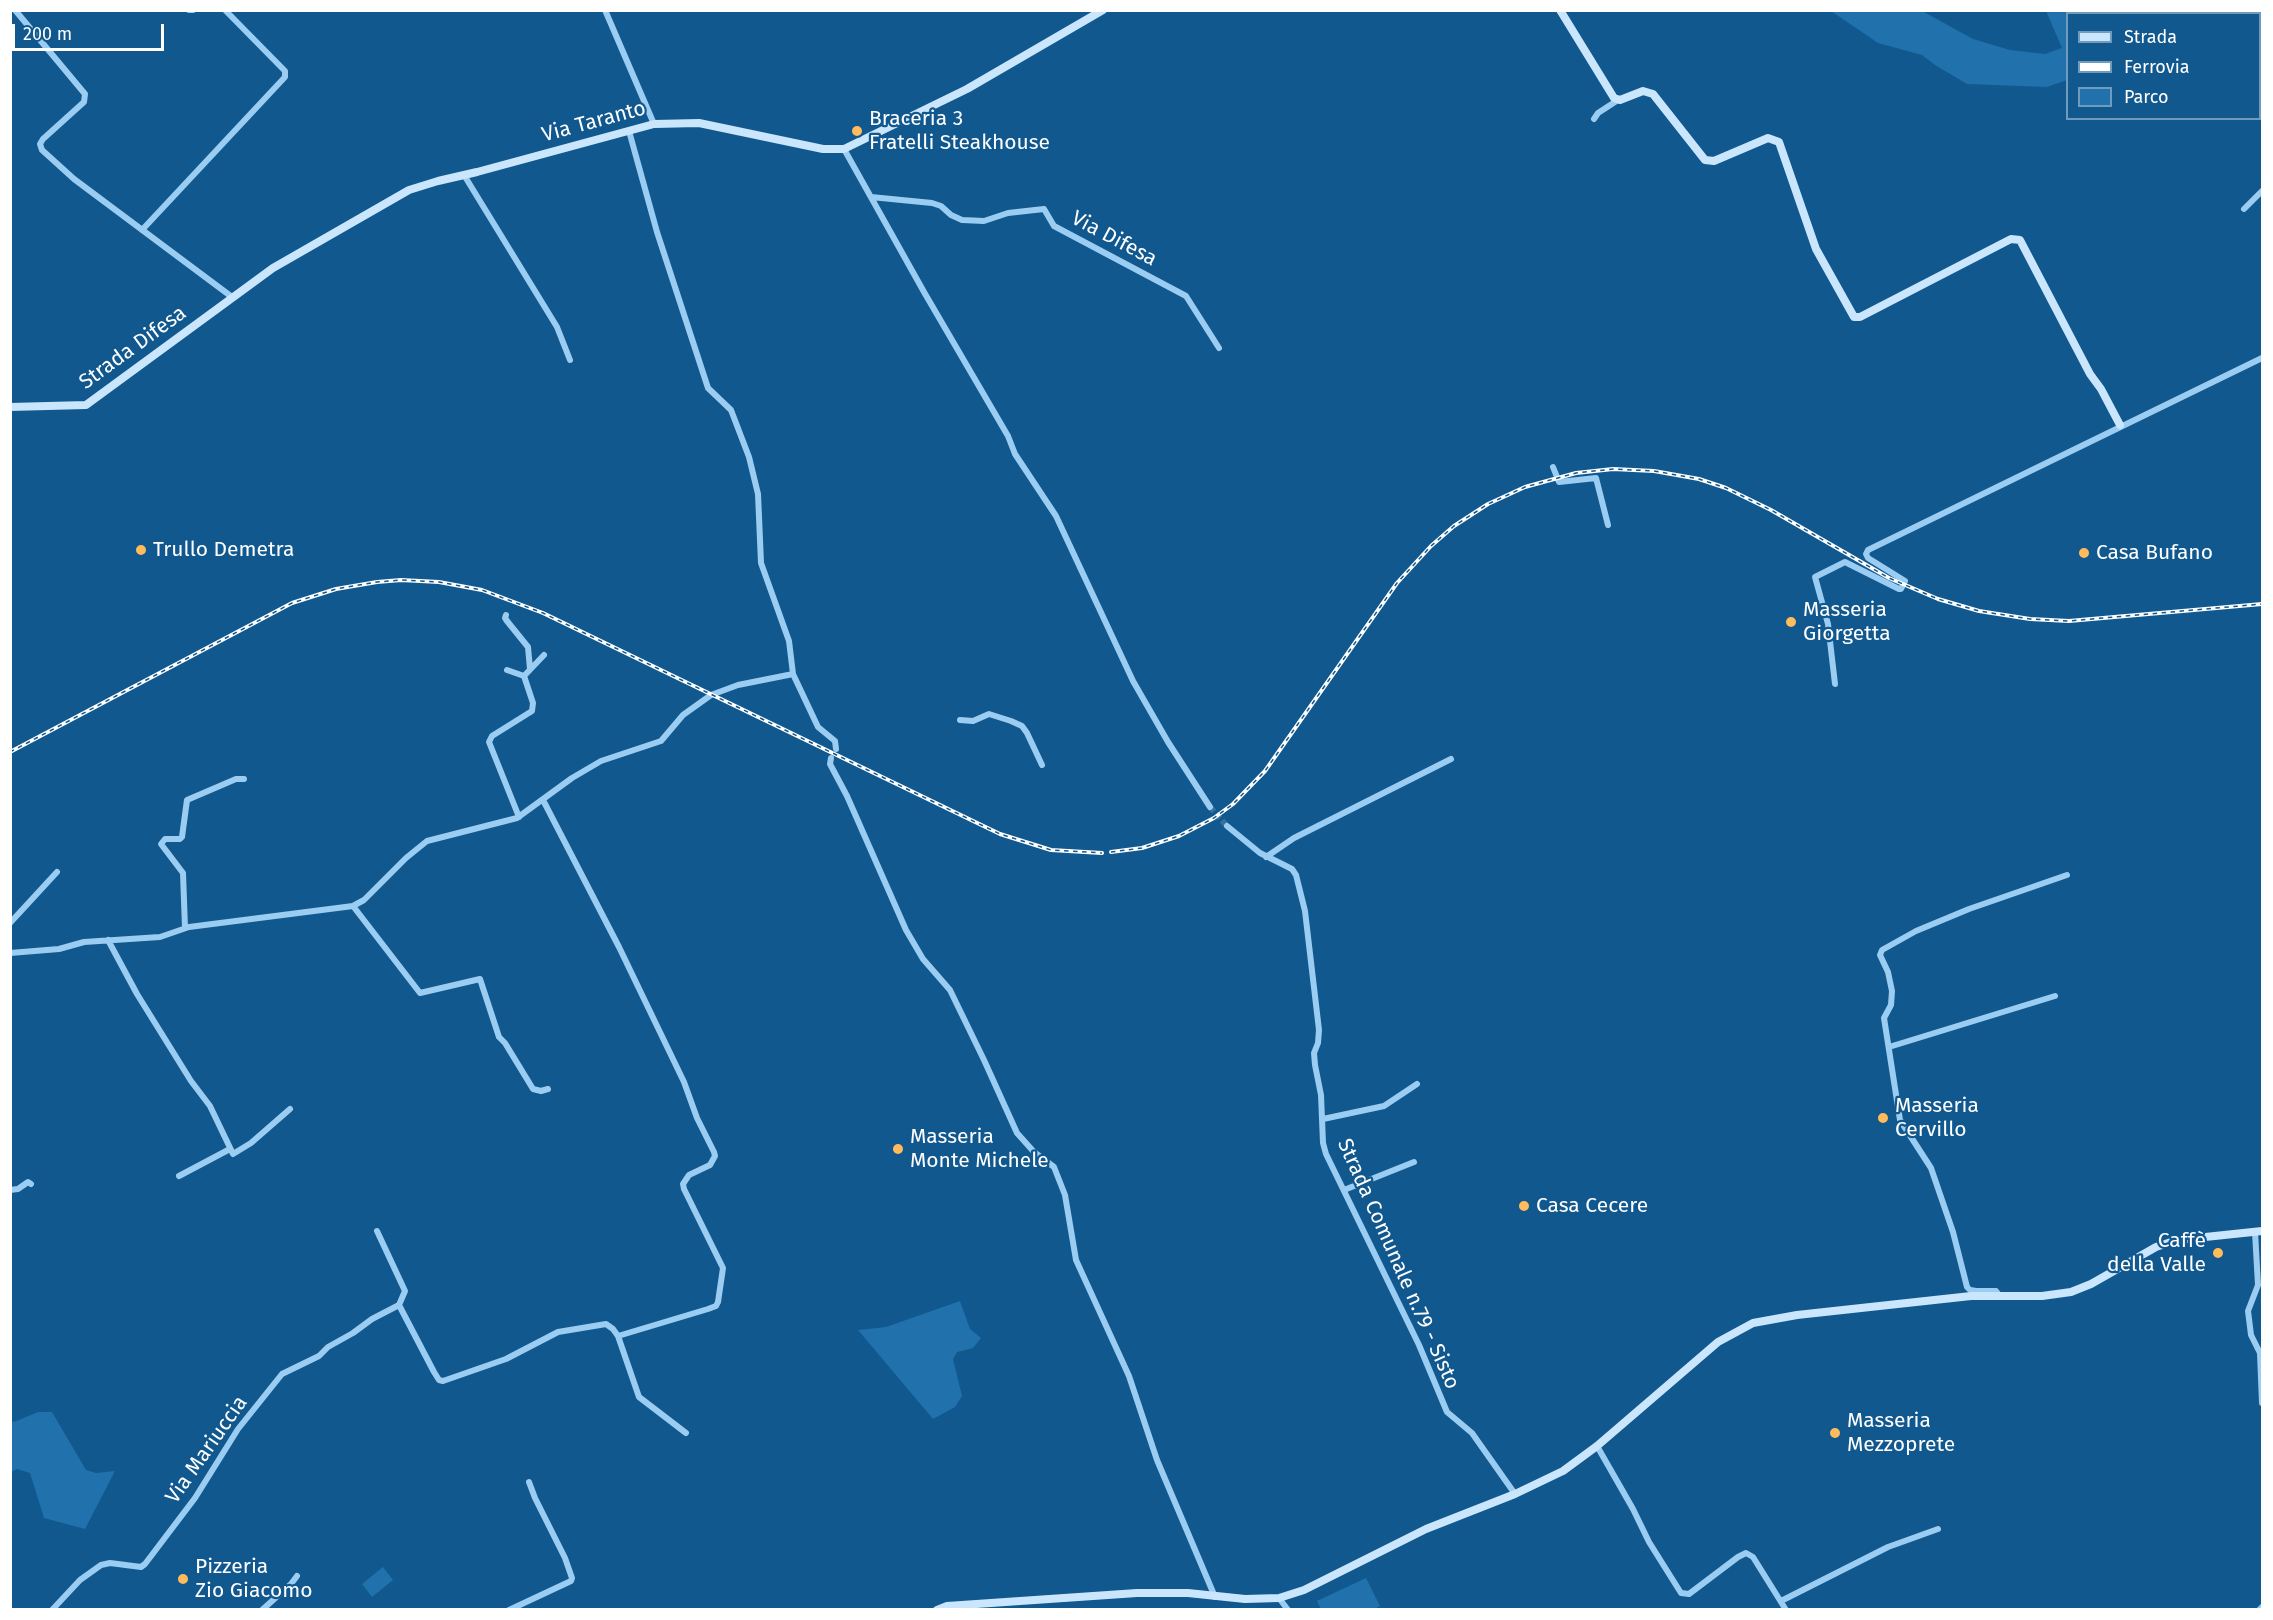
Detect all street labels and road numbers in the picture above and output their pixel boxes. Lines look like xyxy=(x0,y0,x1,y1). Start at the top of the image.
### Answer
street label: Via Taranto xyxy=(539,96,649,148)
street label: Via Difesa xyxy=(1067,206,1161,272)
street label: Strada Difesa xyxy=(75,301,191,395)
street label: Strada Comunale n.79 - Sisto xyxy=(1331,1135,1465,1393)
street label: Via Mariuccia xyxy=(161,1391,253,1509)

